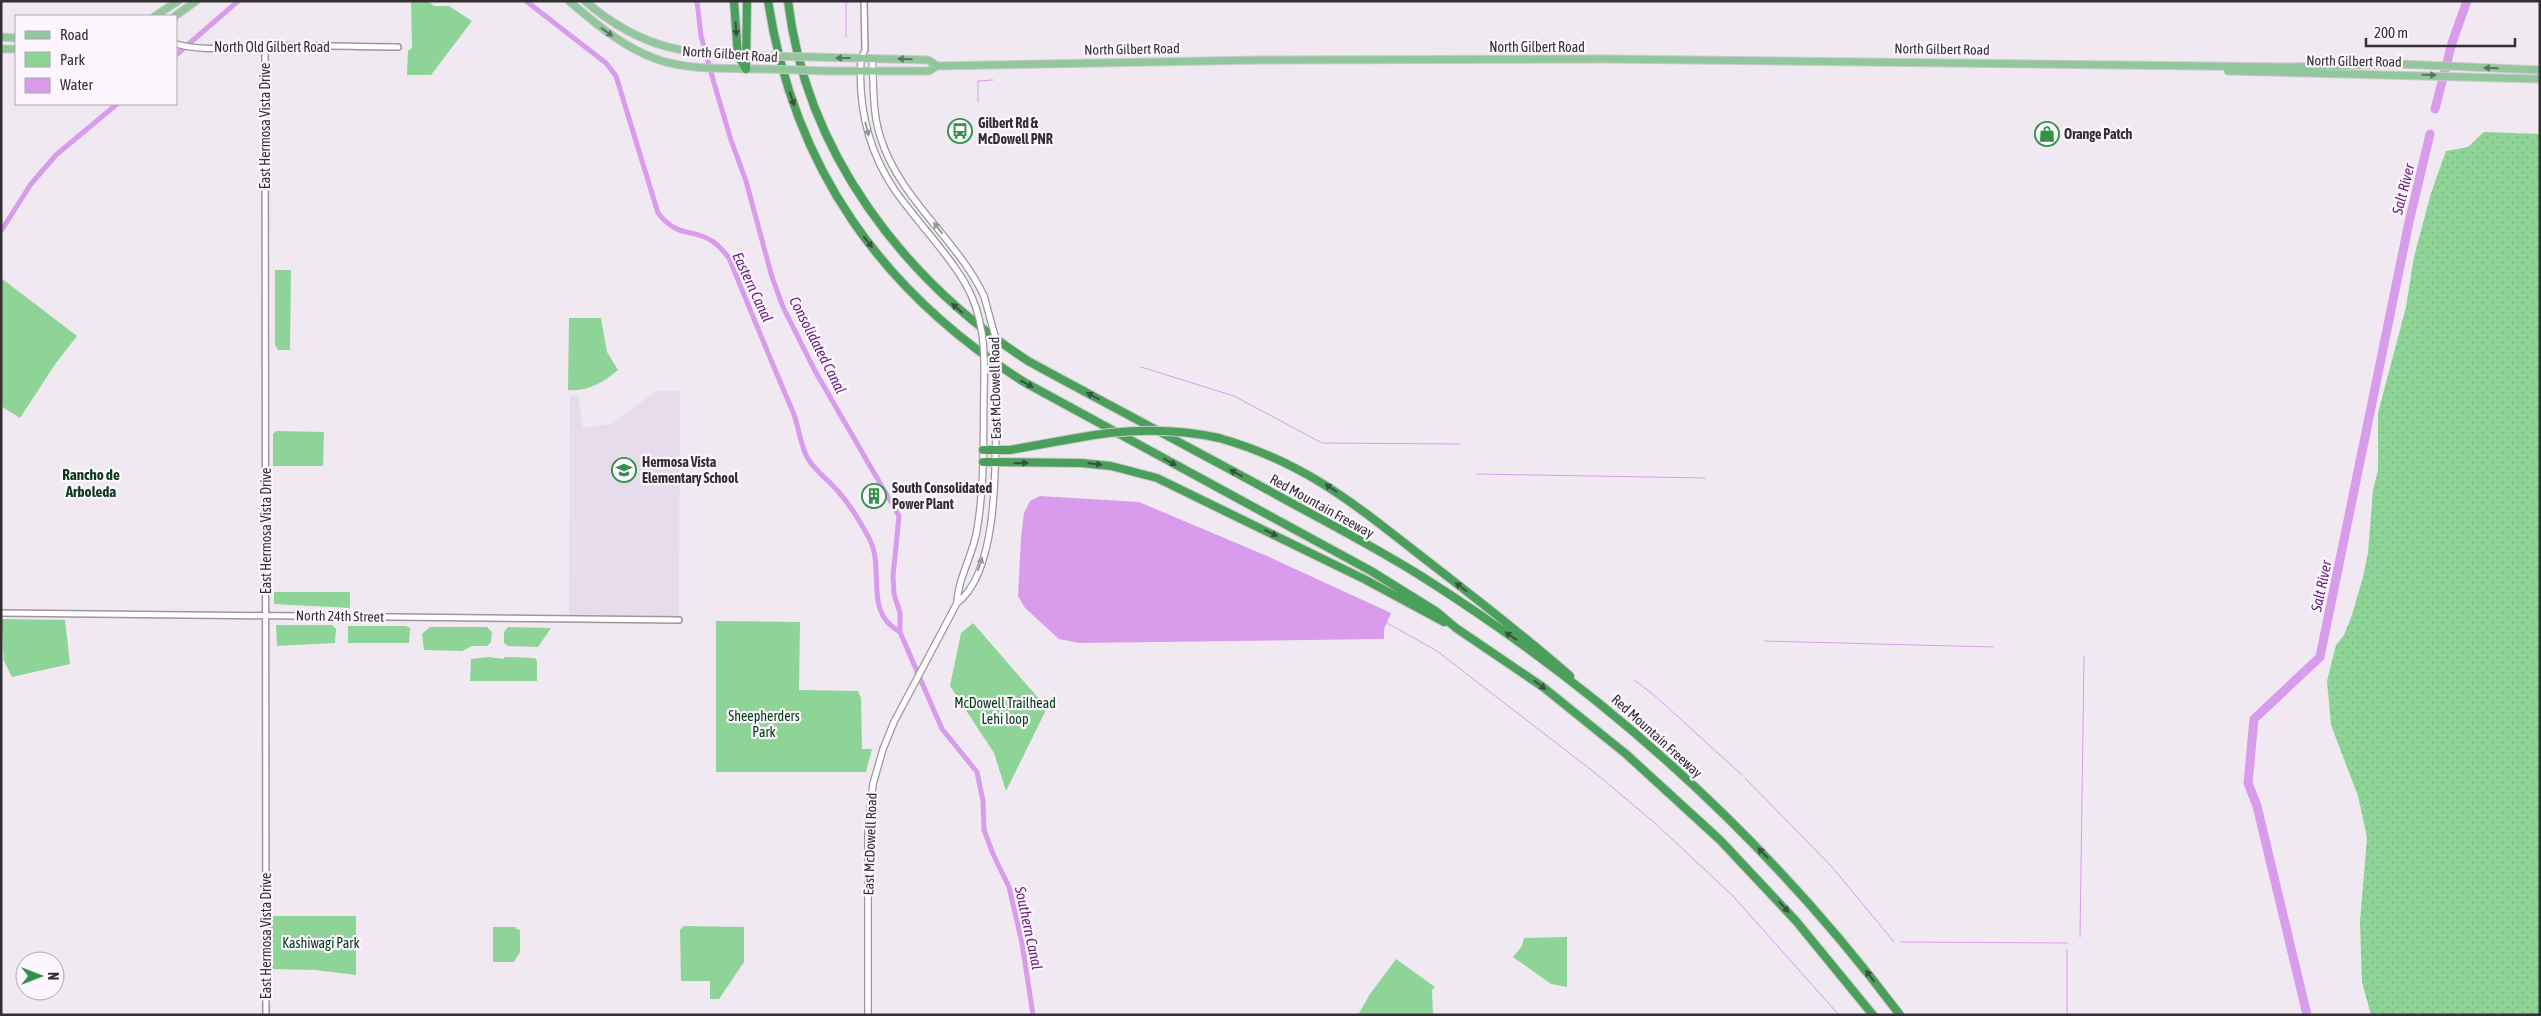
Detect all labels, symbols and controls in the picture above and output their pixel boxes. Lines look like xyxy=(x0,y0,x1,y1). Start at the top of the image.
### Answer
legend xyxy=(15,15,178,105)
scale bar xyxy=(2366,15,2515,47)
one-way arrow xyxy=(732,21,740,37)
text: 200 m xyxy=(2374,24,2408,41)
text: Road xyxy=(60,26,89,43)
one-way arrow xyxy=(600,27,614,37)
street label: North Old Gilbert Road xyxy=(214,39,330,55)
street label: North Gilbert Road xyxy=(1489,39,1585,55)
street label: North Gilbert Road xyxy=(1084,40,1180,58)
street label: North Gilbert Road xyxy=(1894,40,1990,58)
street label: North Gilbert Road xyxy=(682,43,778,65)
text: Park xyxy=(60,51,85,68)
street label: North Gilbert Road xyxy=(2306,52,2402,70)
one-way arrow xyxy=(834,54,850,62)
one-way arrow xyxy=(897,55,913,63)
street label: East Hermosa Vista Drive xyxy=(257,63,273,189)
one-way arrow xyxy=(2483,63,2499,71)
one-way arrow xyxy=(2421,71,2437,79)
text: Water xyxy=(60,76,93,93)
one-way arrow xyxy=(789,92,796,107)
place label: Gilbert Rd & McDowell PNR xyxy=(978,115,1053,147)
bus stop icon: Gilbert Rd & McDowell PNR xyxy=(947,118,973,144)
shop icon: Orange Patch xyxy=(2034,121,2060,147)
one-way arrow xyxy=(863,122,871,137)
place label: Orange Patch xyxy=(2064,126,2133,142)
water label: Salt River xyxy=(2388,161,2418,217)
one-way arrow xyxy=(933,221,943,235)
one-way arrow xyxy=(863,235,873,249)
water label: Eastern Canal xyxy=(729,249,777,325)
water label: Consolidated Canal xyxy=(786,294,850,396)
one-way arrow xyxy=(950,302,963,313)
street label: East McDowell Road xyxy=(986,336,1004,440)
one-way arrow xyxy=(1021,379,1034,388)
one-way arrow xyxy=(1085,392,1100,400)
place label: Hermosa Vista Elementary School xyxy=(642,454,738,486)
school or university icon: Hermosa Vista Elementary School xyxy=(611,457,637,483)
one-way arrow xyxy=(1163,457,1177,466)
one-way arrow xyxy=(1013,458,1029,466)
one-way arrow xyxy=(1087,460,1103,468)
district label: Rancho de Arboleda xyxy=(62,466,120,500)
street label: East Hermosa Vista Drive xyxy=(258,468,274,594)
one-way arrow xyxy=(1229,469,1243,477)
street label: Red Mountain Freeway xyxy=(1267,471,1377,541)
place label: South Consolidated Power Plant xyxy=(892,480,992,512)
building icon: South Consolidated Power Plant xyxy=(861,483,887,509)
one-way arrow xyxy=(1325,483,1338,493)
one-way arrow xyxy=(1264,529,1278,537)
one-way arrow xyxy=(977,556,984,571)
water label: Salt River xyxy=(2307,558,2335,614)
one-way arrow xyxy=(1455,581,1468,592)
street label: North 24th Street xyxy=(296,607,384,625)
one-way arrow xyxy=(1504,631,1518,641)
one-way arrow xyxy=(1533,680,1547,690)
street label: Red Mountain Freeway xyxy=(1608,691,1706,781)
park label: McDowell Trailhead Lehi loop xyxy=(954,695,1056,727)
park label: Sheepherders Park xyxy=(728,708,800,740)
street label: East McDowell Road xyxy=(860,792,880,896)
one-way arrow xyxy=(1757,848,1769,860)
street label: East Hermosa Vista Drive xyxy=(258,873,274,999)
water label: Southern Canal xyxy=(1012,884,1046,971)
one-way arrow xyxy=(1778,901,1790,913)
park label: Kashiwagi Park xyxy=(282,935,360,951)
north arrow xyxy=(15,951,65,1001)
one-way arrow xyxy=(1865,969,1875,983)
text: N xyxy=(45,972,61,980)

